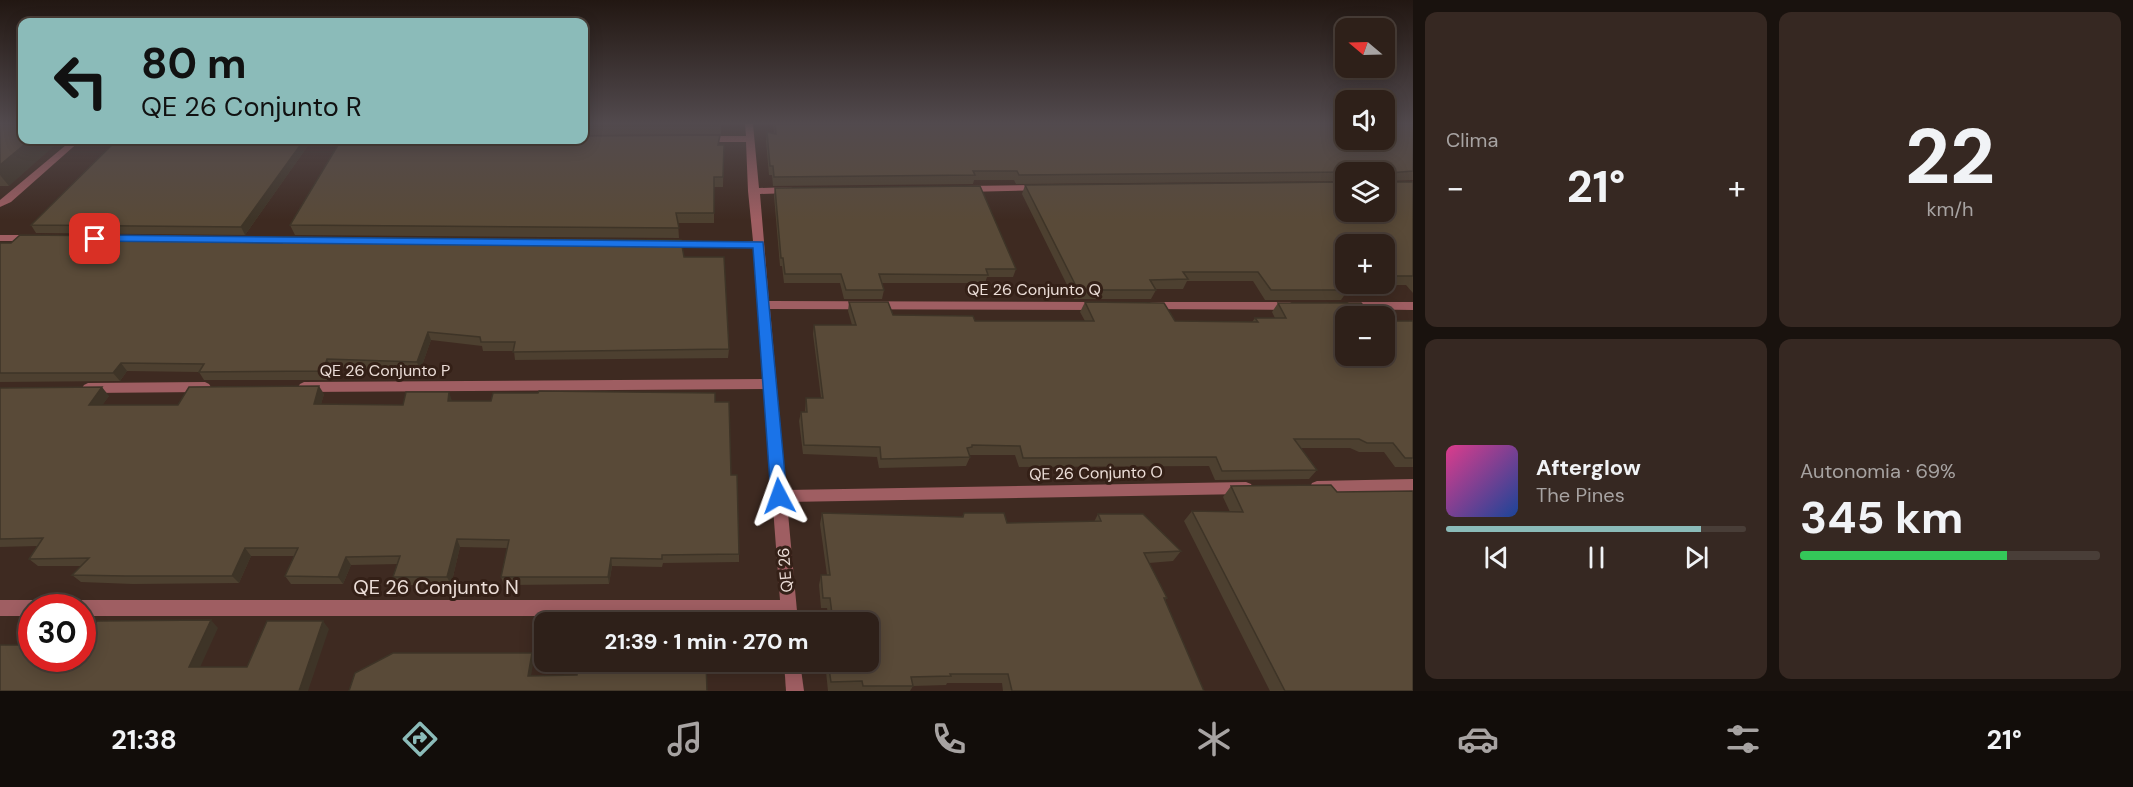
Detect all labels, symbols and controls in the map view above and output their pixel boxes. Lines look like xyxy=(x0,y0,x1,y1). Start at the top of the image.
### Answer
north arrow xyxy=(1335,18,1395,78)
map controls xyxy=(1335,18,1395,366)
text: 80 m xyxy=(141,36,247,91)
icon: left xyxy=(42,42,120,120)
text: QE 26 Conjunto R xyxy=(141,89,362,124)
button: sound xyxy=(1335,90,1395,150)
text: 22 xyxy=(1905,106,1995,207)
text: Clima xyxy=(1446,127,1498,153)
text: 21° xyxy=(1567,157,1625,216)
button: layers xyxy=(1335,162,1395,222)
text: − xyxy=(1446,166,1464,209)
text: + xyxy=(1728,166,1746,209)
text: km/h xyxy=(1926,196,1974,222)
pin xyxy=(69,213,120,264)
icon: arrive xyxy=(78,222,111,255)
button: + xyxy=(1335,234,1395,294)
street label: QE 26 Conjunto Q xyxy=(967,279,1101,300)
button: − xyxy=(1335,306,1395,366)
street label: QE 26 Conjunto P xyxy=(320,360,450,381)
text: Afterglow xyxy=(1536,453,1641,482)
text: Autonomia · 69% xyxy=(1800,458,1956,484)
street label: QE 26 Conjunto O xyxy=(1029,461,1163,485)
position arrow xyxy=(747,464,811,528)
text: The Pines xyxy=(1536,482,1625,508)
text: 345 km xyxy=(1800,488,1963,547)
icon: previous xyxy=(1480,541,1513,574)
icon: pause xyxy=(1580,541,1613,574)
icon: next xyxy=(1680,541,1713,574)
street label: QE 26 xyxy=(773,547,797,593)
street label: QE 26 Conjunto N xyxy=(353,574,519,600)
speed limit sign: 30 xyxy=(18,594,96,672)
text: 21:39 · 1 min · 270 m xyxy=(605,627,808,656)
icon: directions xyxy=(399,718,441,760)
icon: music xyxy=(664,718,706,760)
icon: phone xyxy=(928,718,970,760)
icon: climate xyxy=(1193,718,1235,760)
icon: car xyxy=(1457,718,1499,760)
icon: filters xyxy=(1722,718,1764,760)
text: 21:38 xyxy=(111,722,177,757)
text: 21° xyxy=(1987,722,2022,757)

